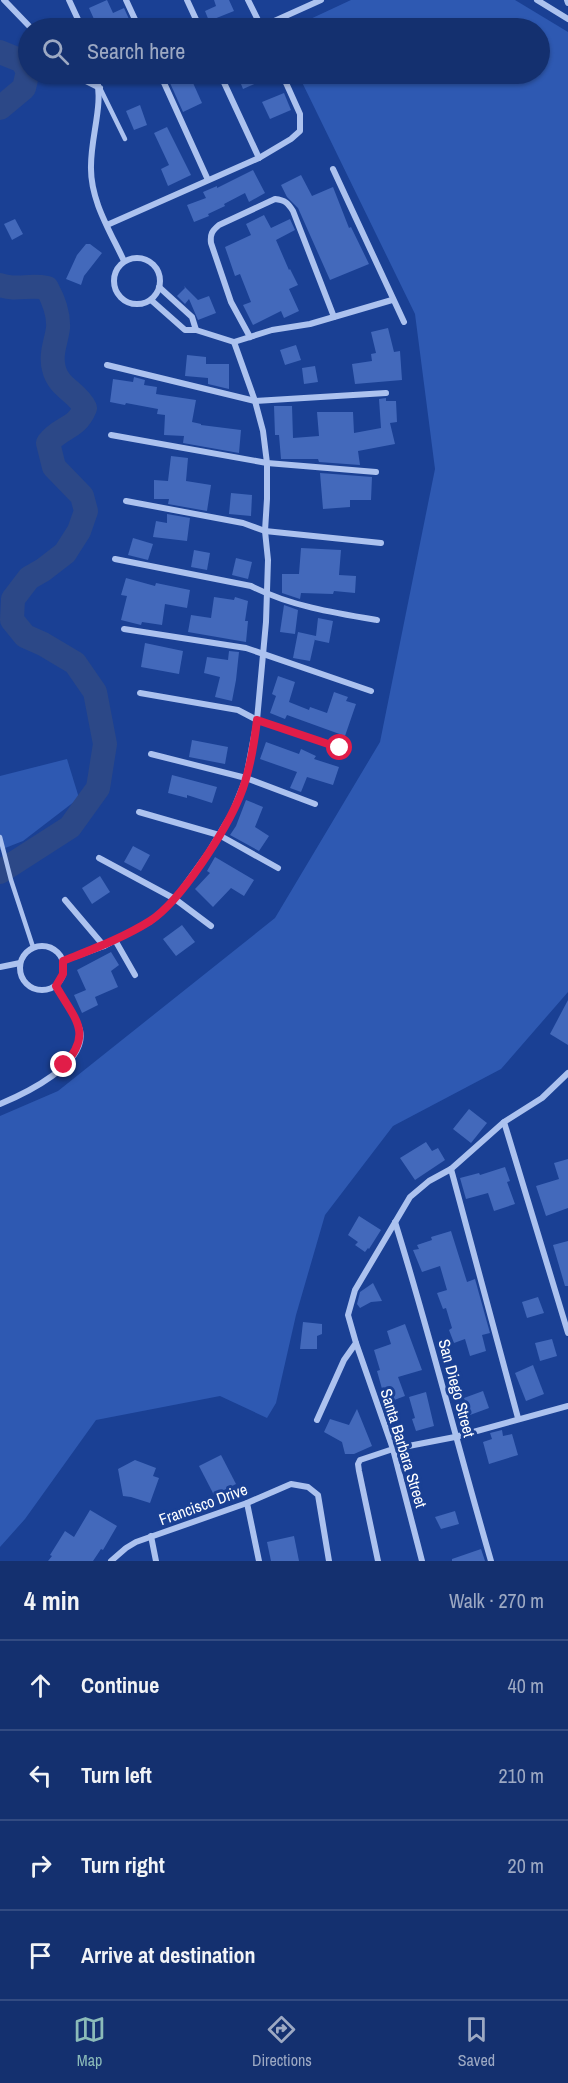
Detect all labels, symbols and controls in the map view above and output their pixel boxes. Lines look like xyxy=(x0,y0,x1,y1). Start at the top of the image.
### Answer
search box xyxy=(18,18,550,84)
icon: search xyxy=(39,35,72,68)
text: Search here xyxy=(87,36,185,66)
route start xyxy=(326,734,352,760)
route end xyxy=(50,1051,76,1077)
street label: San Diego Street xyxy=(433,1337,481,1440)
street label: Santa Barbara Street xyxy=(375,1386,433,1510)
street label: Francisco Drive xyxy=(156,1478,250,1530)
text: 4 min xyxy=(24,1583,80,1618)
text: Walk · 270 m xyxy=(449,1587,544,1614)
icon: ahead xyxy=(24,1669,57,1702)
text: Continue xyxy=(81,1670,159,1700)
text: 40 m xyxy=(508,1672,544,1699)
icon: left xyxy=(24,1759,57,1792)
text: Turn left xyxy=(81,1760,152,1790)
text: 210 m xyxy=(498,1762,544,1789)
icon: right xyxy=(24,1849,57,1882)
text: Turn right xyxy=(81,1850,165,1880)
text: 20 m xyxy=(508,1852,544,1879)
icon: arrive xyxy=(24,1939,57,1972)
text: Arrive at destination xyxy=(81,1940,255,1970)
tab: Map xyxy=(73,2013,106,2071)
tab: Directions xyxy=(252,2013,312,2071)
tab: Saved xyxy=(458,2013,495,2071)

